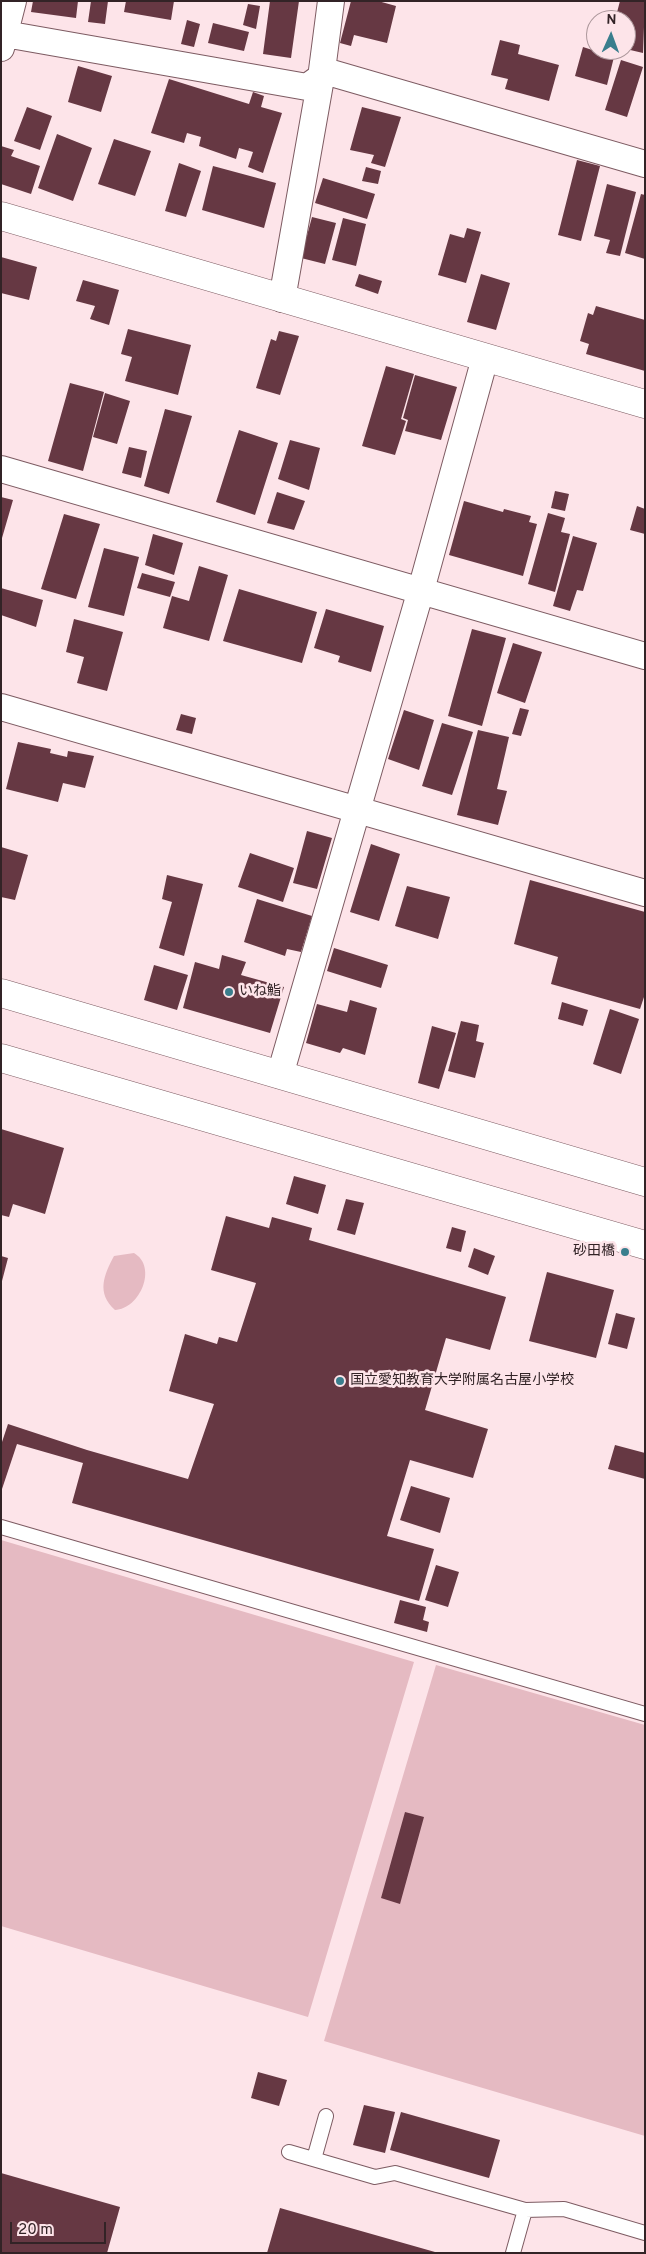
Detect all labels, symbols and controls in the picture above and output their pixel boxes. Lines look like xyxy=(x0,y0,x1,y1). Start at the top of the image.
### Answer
north arrow xyxy=(586,10,636,60)
text: N xyxy=(606,12,617,29)
place label: いね鮨 xyxy=(239,984,281,1000)
marker: いね鮨 xyxy=(223,986,235,998)
place label: 砂田橋 xyxy=(573,1244,615,1260)
marker: 砂田橋 xyxy=(619,1246,631,1258)
place label: 国立愛知教育大学附属名古屋小学校 xyxy=(350,1373,574,1389)
marker: 国立愛知教育大学附属名古屋小学校 xyxy=(334,1375,346,1387)
scale bar xyxy=(12,2212,109,2244)
text: 20 m xyxy=(18,2221,53,2240)

